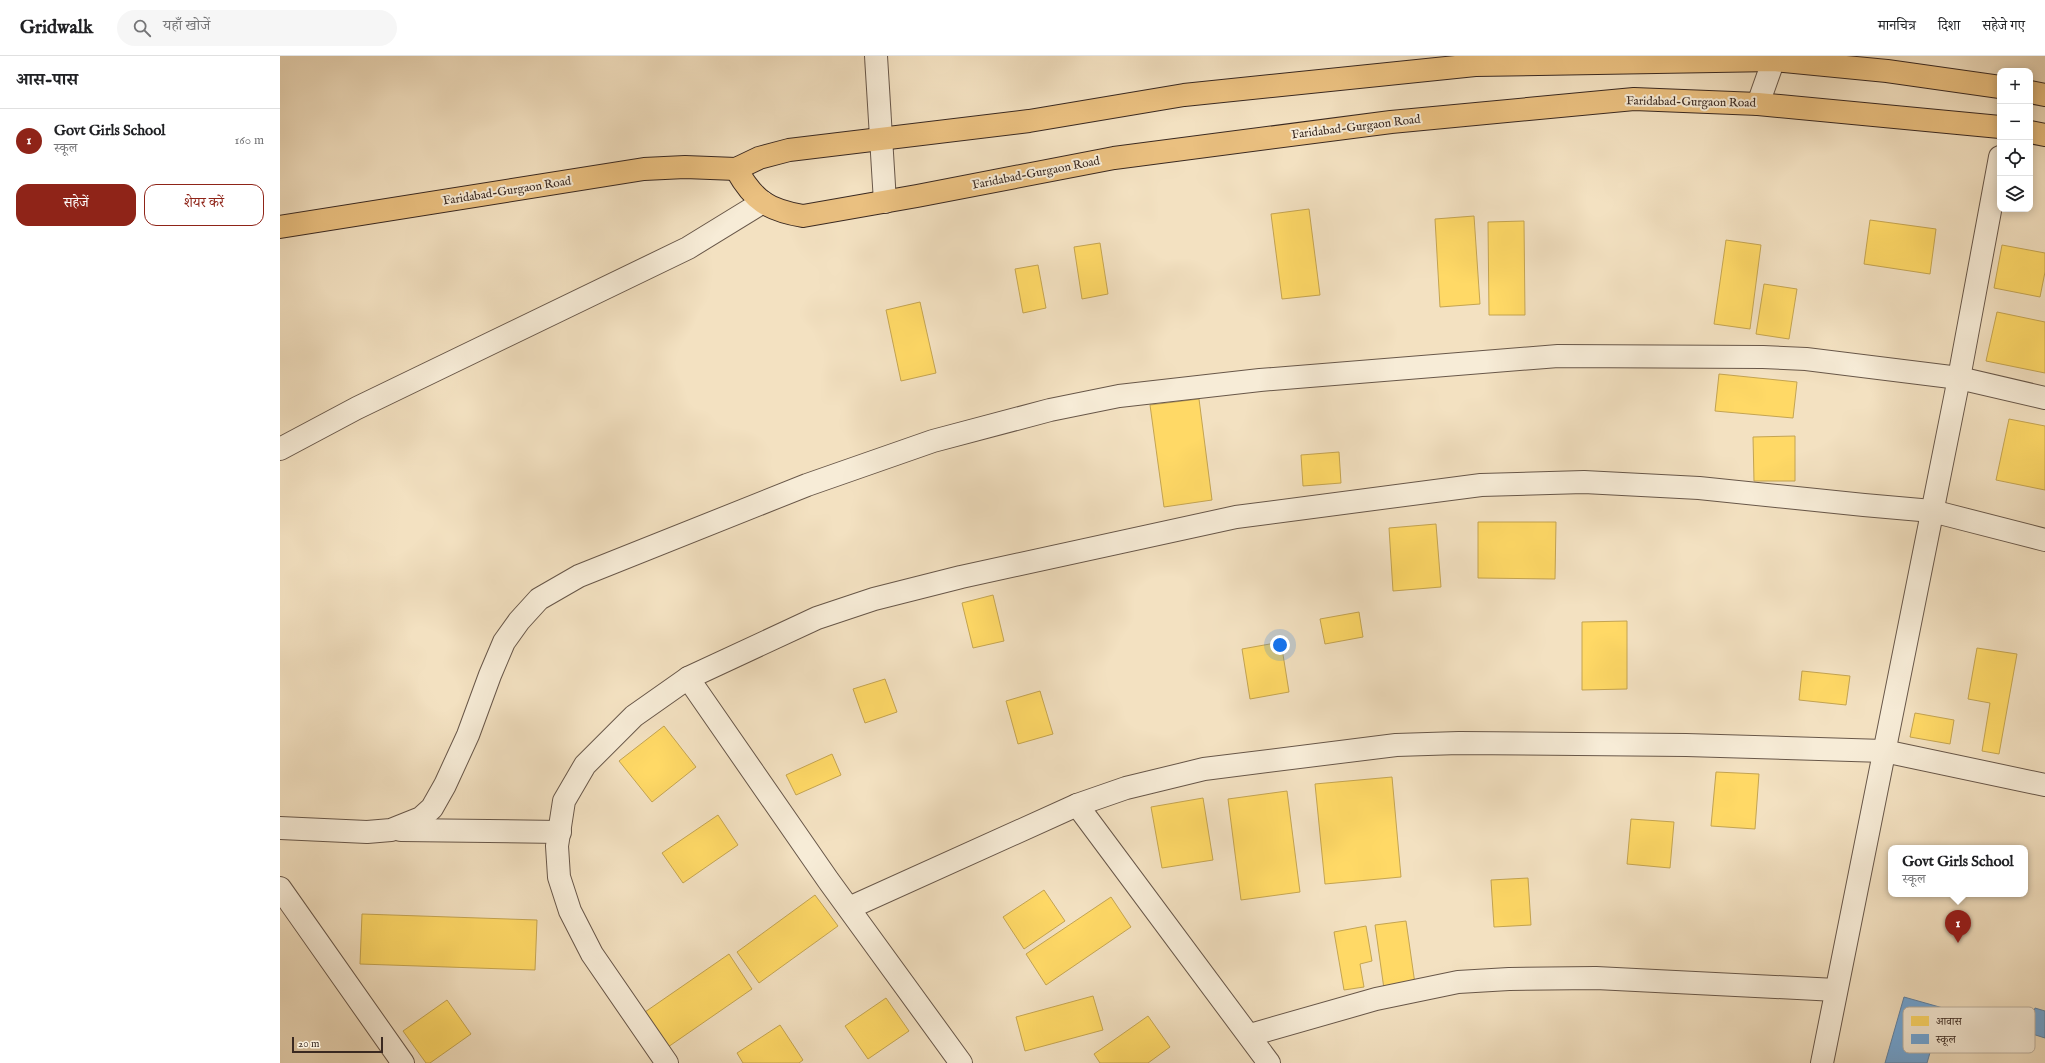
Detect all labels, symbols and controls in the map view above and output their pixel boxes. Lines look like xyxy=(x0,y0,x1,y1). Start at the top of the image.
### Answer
search box xyxy=(117,10,397,46)
text: Gridwalk xyxy=(20,16,93,40)
text: यहाँ खोजें xyxy=(163,16,210,35)
icon: search xyxy=(131,17,153,39)
text: मानचित्र xyxy=(1878,17,1916,35)
text: दिशा xyxy=(1938,17,1960,35)
text: सहेजे गए xyxy=(1982,17,2025,35)
map controls xyxy=(1997,68,2033,212)
button: + xyxy=(1997,68,2033,104)
text: आस-पास xyxy=(16,70,78,91)
street label: Faridabad-Gurgaon Road xyxy=(1626,93,1757,111)
button: − xyxy=(1997,104,2033,140)
street label: Faridabad-Gurgaon Road xyxy=(1291,112,1422,142)
text: Govt Girls School xyxy=(54,121,165,140)
text: 1 xyxy=(27,132,31,149)
text: 160 m xyxy=(234,132,264,149)
text: स्कूल xyxy=(54,140,77,157)
button: locate xyxy=(1997,140,2033,176)
street label: Faridabad-Gurgaon Road xyxy=(971,153,1102,193)
street label: Faridabad-Gurgaon Road xyxy=(442,173,573,209)
button: layers xyxy=(1997,176,2033,212)
button: सहेजें xyxy=(16,184,136,226)
button: शेयर करें xyxy=(144,184,264,226)
your location xyxy=(1270,635,1290,655)
popup xyxy=(1888,845,2028,897)
text: Govt Girls School xyxy=(1902,852,2014,871)
text: स्कूल xyxy=(1902,871,1926,888)
pin: 1 xyxy=(1945,910,1971,943)
legend xyxy=(1903,1007,2035,1053)
text: आवास xyxy=(1936,1015,1962,1029)
text: स्कूल xyxy=(1935,1033,1956,1047)
scale bar xyxy=(292,1035,383,1054)
text: 20 m xyxy=(298,1037,319,1051)

